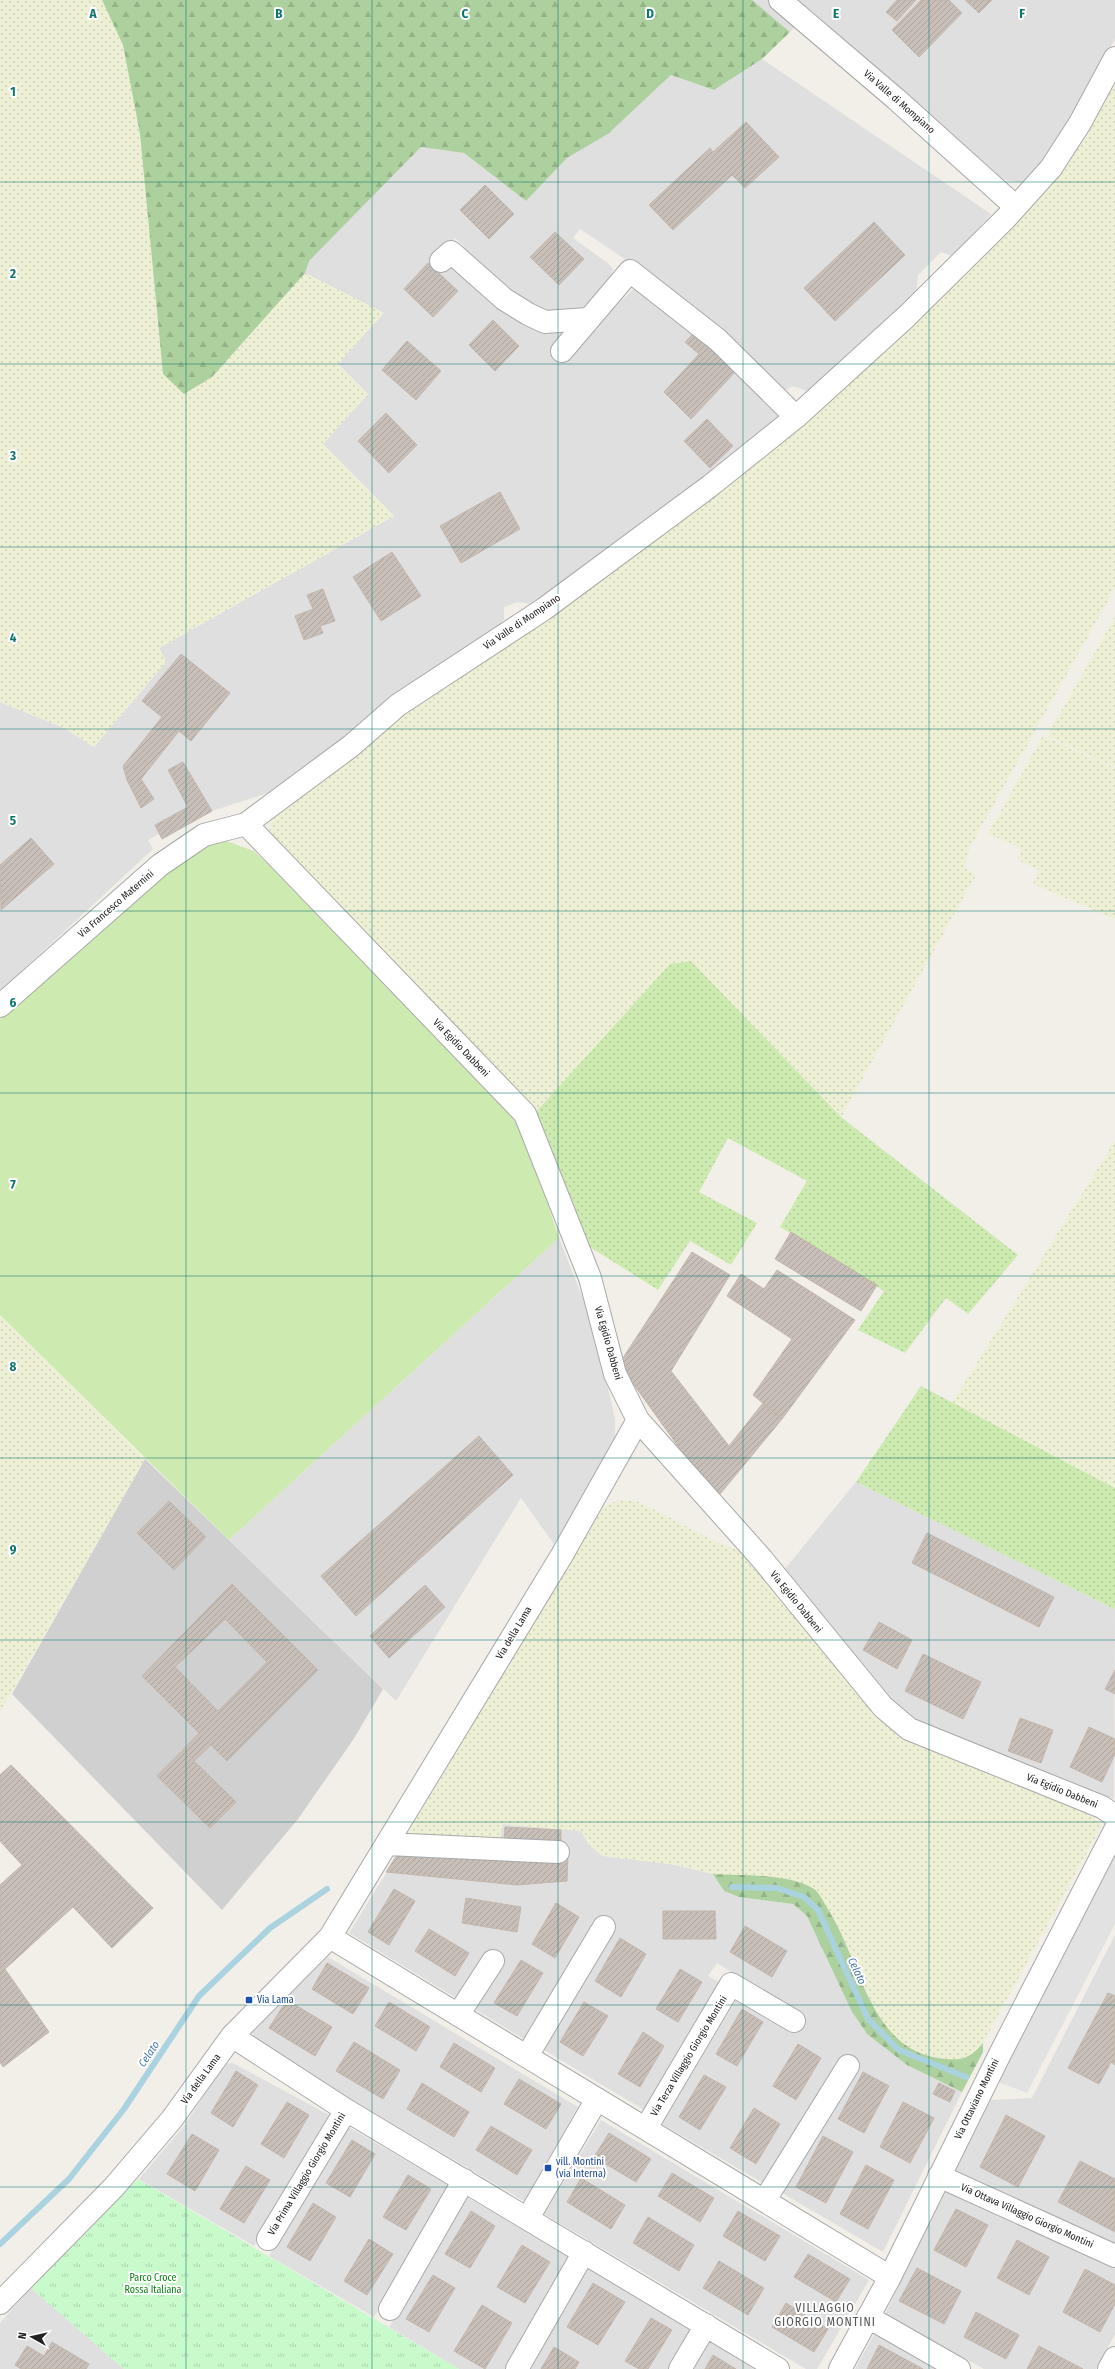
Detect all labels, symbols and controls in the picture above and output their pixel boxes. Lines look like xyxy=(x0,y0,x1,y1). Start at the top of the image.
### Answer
text: A xyxy=(88,6,97,21)
text: B xyxy=(275,6,283,21)
text: C xyxy=(462,6,469,21)
text: D xyxy=(646,6,654,21)
text: E xyxy=(833,6,839,21)
text: F xyxy=(1019,6,1025,21)
street label: Via Valle di Mompiano xyxy=(861,68,937,136)
text: 1 xyxy=(10,84,16,99)
text: 2 xyxy=(9,266,16,281)
text: 3 xyxy=(9,448,16,463)
street label: Via Valle di Mompiano xyxy=(481,592,563,652)
text: 4 xyxy=(10,630,17,645)
text: 5 xyxy=(10,813,16,828)
street label: Via Francesco Maternini xyxy=(76,868,156,940)
text: 6 xyxy=(10,995,17,1010)
street label: Via Egidio Dabbeni xyxy=(430,1016,492,1080)
text: 7 xyxy=(10,1177,16,1192)
street label: Via Egidio Dabbeni xyxy=(592,1305,624,1381)
text: 8 xyxy=(10,1359,17,1374)
text: 9 xyxy=(10,1542,17,1557)
street label: Via Egidio Dabbeni xyxy=(767,1569,825,1635)
street label: Via della Lama xyxy=(494,1604,535,1662)
street label: Via Egidio Dabbeni xyxy=(1024,1771,1100,1811)
water label: Celato xyxy=(845,1955,869,1987)
place label: Via Lama xyxy=(257,1994,294,2006)
street label: Via Terza Villaggio Giorgio Montini xyxy=(648,1994,730,2118)
marker: Via Lama xyxy=(244,1995,254,2005)
water label: Celato xyxy=(136,2038,162,2069)
street label: Via della Lama xyxy=(179,2051,223,2107)
street label: Via Ottaviano Montini xyxy=(952,2057,1002,2141)
street label: Via Prima Villaggio Giorgio Montini xyxy=(266,2111,348,2237)
place label: vill. Montini (via Interna) xyxy=(556,2156,606,2180)
marker: vill. Montini (via Interna) xyxy=(543,2163,553,2173)
street label: Via Ottava Villaggio Giorgio Montini xyxy=(959,2181,1095,2251)
park label: Parco Croce Rossa Italiana xyxy=(124,2272,182,2296)
district label: VILLAGGIO GIORGIO MONTINI xyxy=(774,2301,876,2329)
north arrow xyxy=(12,2317,52,2357)
text: N xyxy=(16,2332,29,2340)

